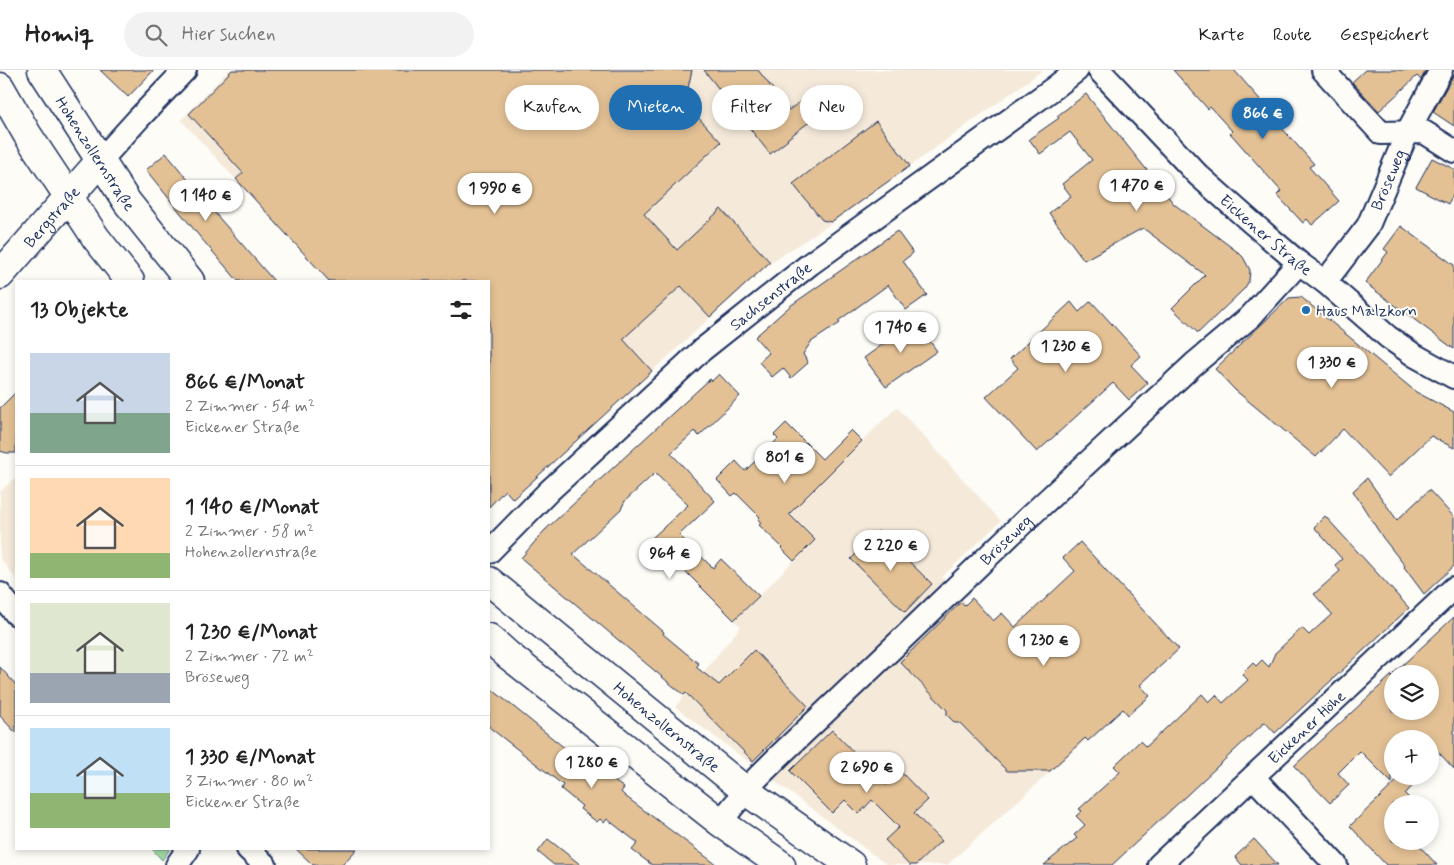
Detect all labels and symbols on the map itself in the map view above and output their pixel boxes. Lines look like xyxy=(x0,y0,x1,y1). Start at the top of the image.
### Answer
street label: Hohenzollernstraße xyxy=(50,93,139,216)
pin: 866 € xyxy=(1228,98,1298,140)
street label: Bröseweg xyxy=(1367,146,1412,214)
pin: 1 470 € xyxy=(1091,170,1183,212)
pin: 1 990 € xyxy=(449,172,541,215)
pin: 1 140 € xyxy=(160,180,252,222)
street label: Bergstraße xyxy=(20,182,85,253)
street label: Eickener Straße xyxy=(1215,190,1316,281)
street label: Sachsenstraße xyxy=(726,257,817,336)
place label: Haus Malzkorn xyxy=(1316,301,1417,322)
marker: Haus Malzkorn xyxy=(1300,304,1312,316)
pin: 1 740 € xyxy=(855,312,947,354)
pin: 1 230 € xyxy=(1020,330,1112,373)
pin: 1 330 € xyxy=(1286,346,1378,389)
pin: 801 € xyxy=(750,442,820,484)
street label: Bröseweg xyxy=(976,511,1038,570)
pin: 2 220 € xyxy=(845,530,937,572)
pin: 964 € xyxy=(635,538,705,580)
pin: 1 230 € xyxy=(998,624,1090,667)
street label: Hohenzollernstraße xyxy=(608,678,724,778)
street label: Eickener Höhe xyxy=(1264,686,1351,769)
pin: 1 280 € xyxy=(546,746,638,789)
pin: 2 690 € xyxy=(821,752,913,794)

